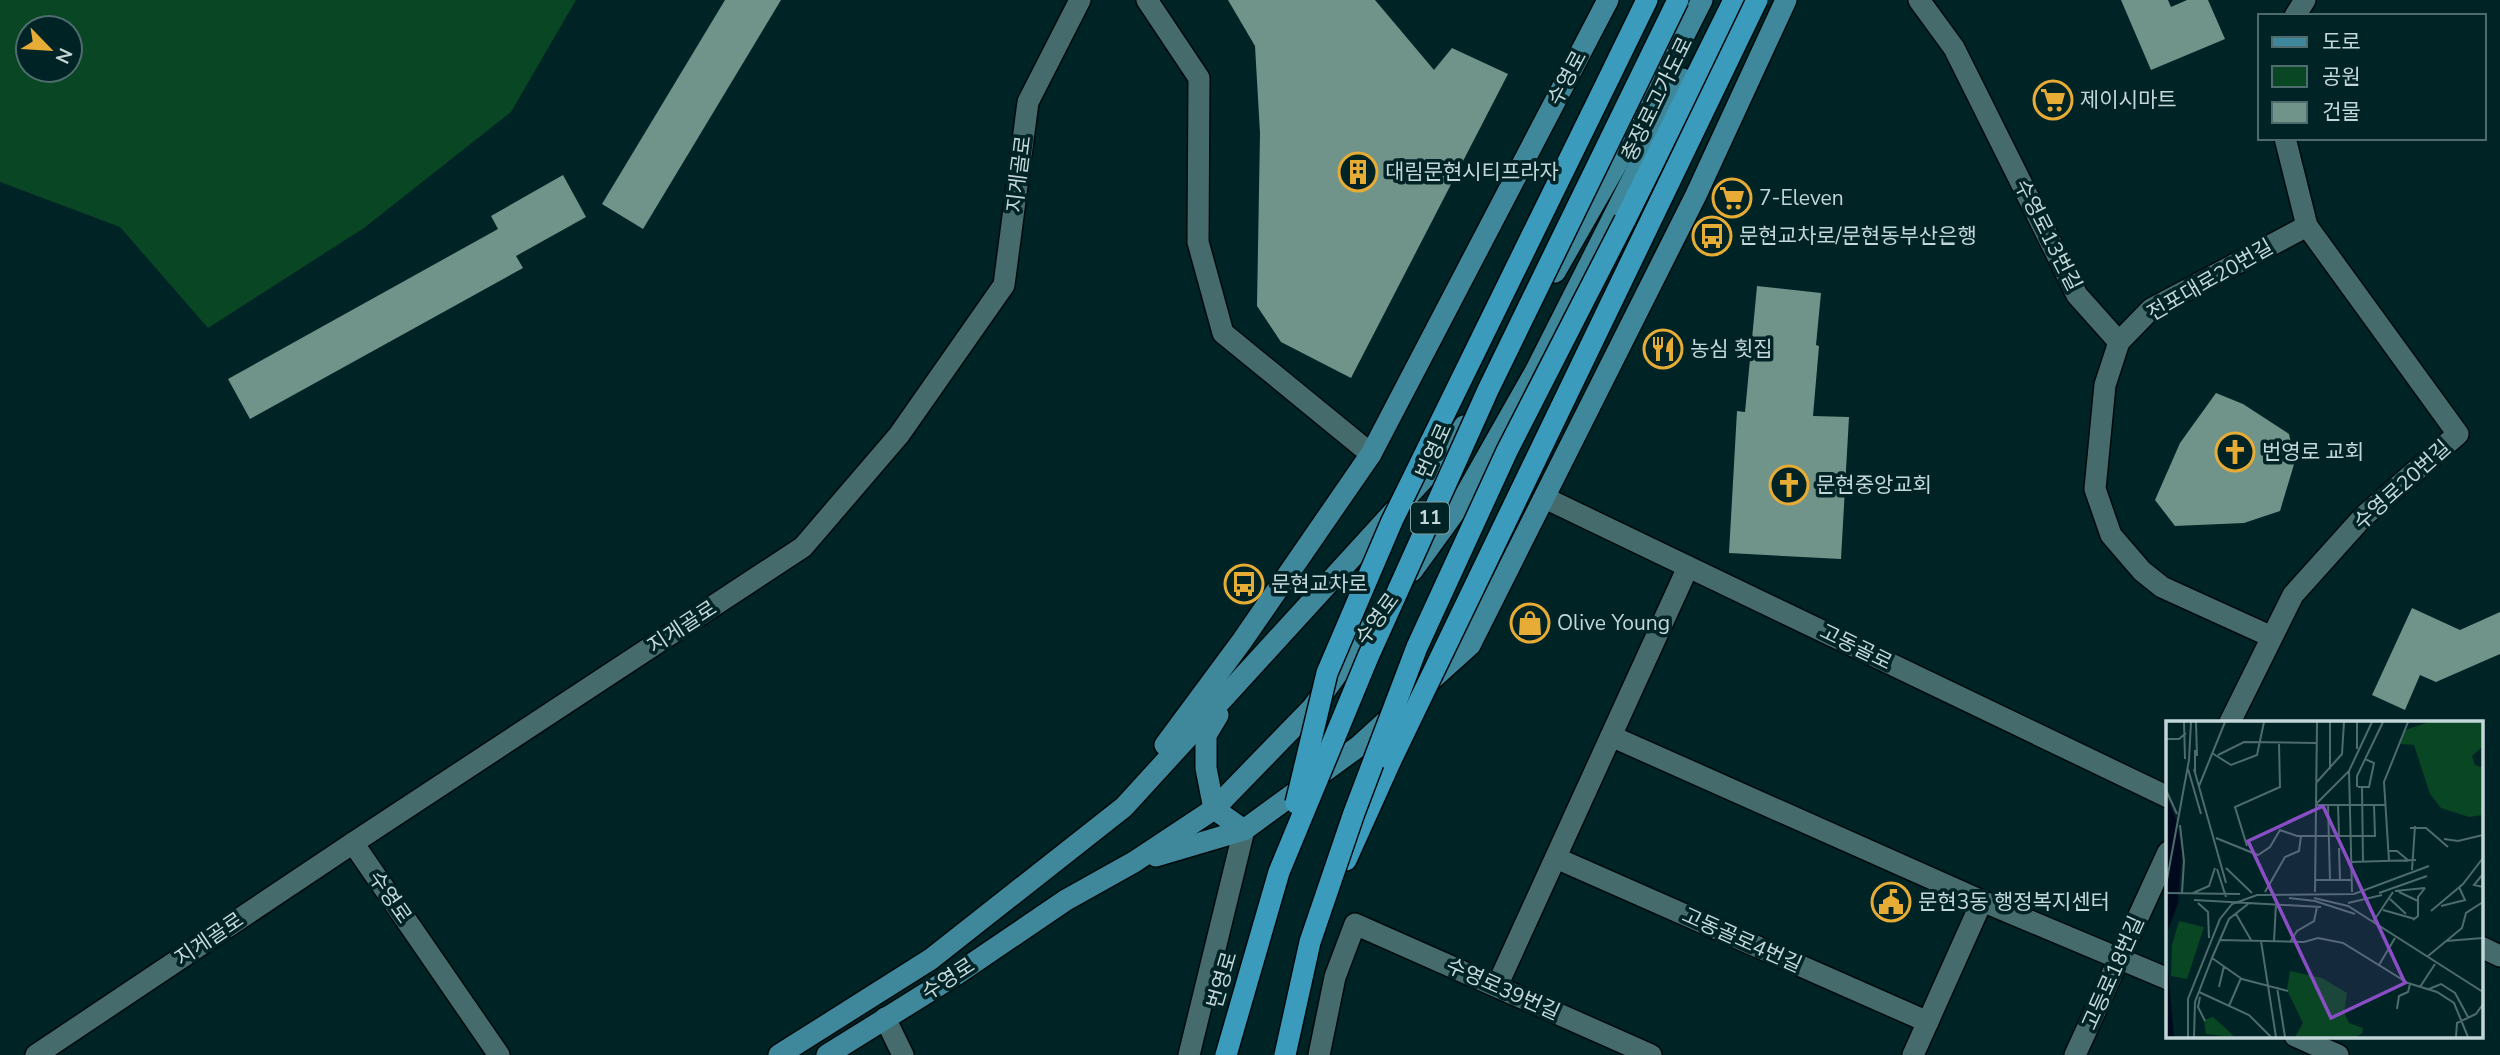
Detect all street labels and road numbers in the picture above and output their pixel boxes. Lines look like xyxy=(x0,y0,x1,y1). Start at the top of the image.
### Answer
street label: 충장로고가도로 xyxy=(1615,32,1699,166)
street label: 수영로 xyxy=(1541,46,1593,110)
street label: 지게골로 xyxy=(1000,134,1038,214)
street label: 수영로13번길 xyxy=(2008,174,2088,296)
street label: 전포대로20번길 xyxy=(2142,233,2278,327)
street label: 번영로 xyxy=(1409,419,1459,483)
street label: 수영로20번길 xyxy=(2347,434,2457,536)
road number: 11 xyxy=(1411,503,1449,534)
street label: 수영로 xyxy=(1349,587,1405,651)
street label: 지게골로 xyxy=(642,594,722,660)
street label: 고동골로 xyxy=(1815,617,1897,677)
street label: 수영로 xyxy=(362,865,418,929)
street label: 고동골로4번길 xyxy=(1678,901,1806,979)
street label: 지게골로 xyxy=(169,906,249,972)
street label: 고등로18번길 xyxy=(2075,912,2151,1034)
street label: 번영로 xyxy=(1201,948,1243,1012)
street label: 수영로 xyxy=(916,951,980,1007)
street label: 수영로39번길 xyxy=(1442,951,1564,1027)

